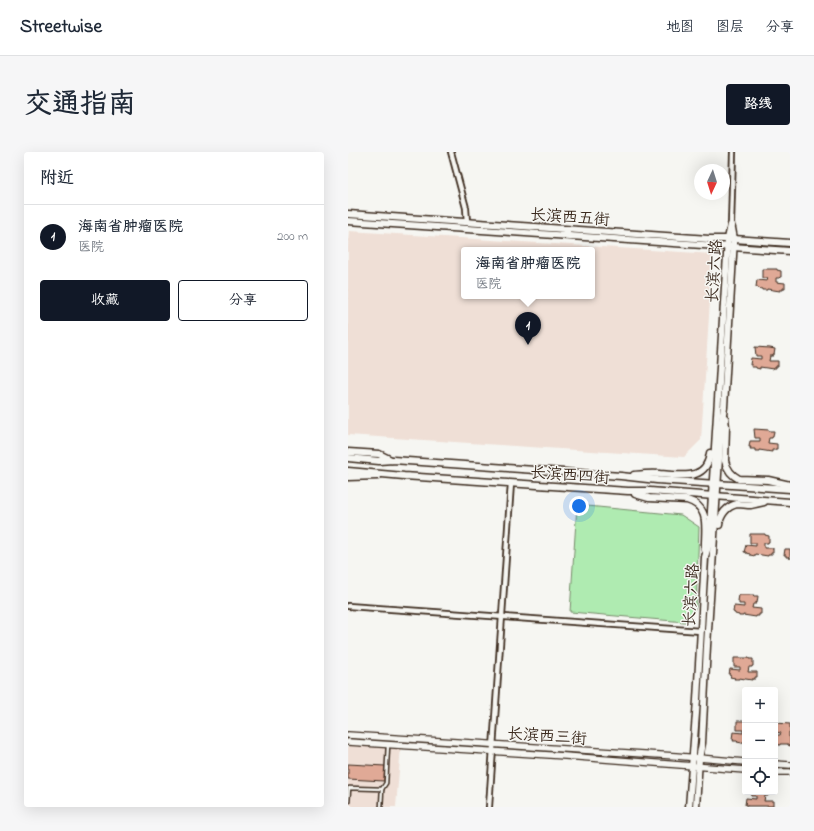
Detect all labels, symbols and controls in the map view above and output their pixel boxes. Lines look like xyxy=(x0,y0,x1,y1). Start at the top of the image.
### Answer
text: Streetwise xyxy=(20,14,102,41)
text: 地图 xyxy=(666,17,694,38)
text: 图层 xyxy=(716,17,744,38)
text: 分享 xyxy=(766,17,794,38)
button: 路线 xyxy=(726,84,790,125)
text: 交通指南 xyxy=(24,85,136,126)
north arrow xyxy=(694,164,730,200)
text: 附近 xyxy=(40,166,74,191)
street label: 长滨西五街 xyxy=(529,203,611,233)
text: 海南省肿瘤医院 xyxy=(78,216,183,238)
text: 1 xyxy=(51,227,55,246)
text: 200 m xyxy=(277,227,308,246)
text: 医院 xyxy=(78,238,104,257)
street label: 长滨六路 xyxy=(701,238,729,304)
popup xyxy=(461,247,595,299)
text: 海南省肿瘤医院 xyxy=(475,253,581,275)
text: 医院 xyxy=(475,275,502,294)
button: 收藏 xyxy=(40,280,170,321)
button: 分享 xyxy=(178,280,308,321)
pin: 1 xyxy=(515,312,541,345)
street label: 长滨西四街 xyxy=(529,461,611,491)
your location xyxy=(569,496,589,516)
street label: 长滨六路 xyxy=(678,562,706,628)
map controls xyxy=(742,687,778,795)
button: + xyxy=(742,687,778,723)
street label: 长滨西三街 xyxy=(506,722,588,752)
button: − xyxy=(742,723,778,759)
button: locate xyxy=(742,759,778,795)

